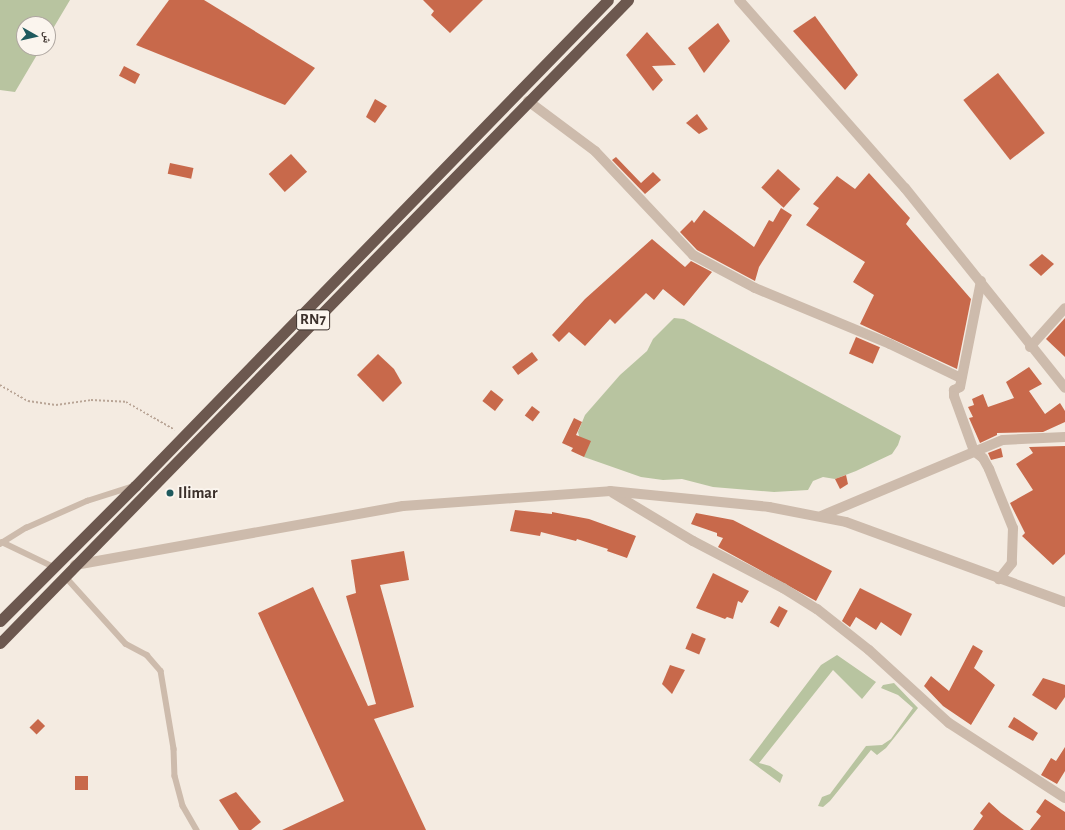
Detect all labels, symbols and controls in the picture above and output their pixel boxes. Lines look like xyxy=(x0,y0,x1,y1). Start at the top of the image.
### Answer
north arrow xyxy=(16,16,56,56)
text: ش xyxy=(41,31,54,44)
road number: RN7 xyxy=(296,307,330,333)
place label: Ilimar xyxy=(178,483,217,503)
marker: Ilimar xyxy=(165,488,175,498)

